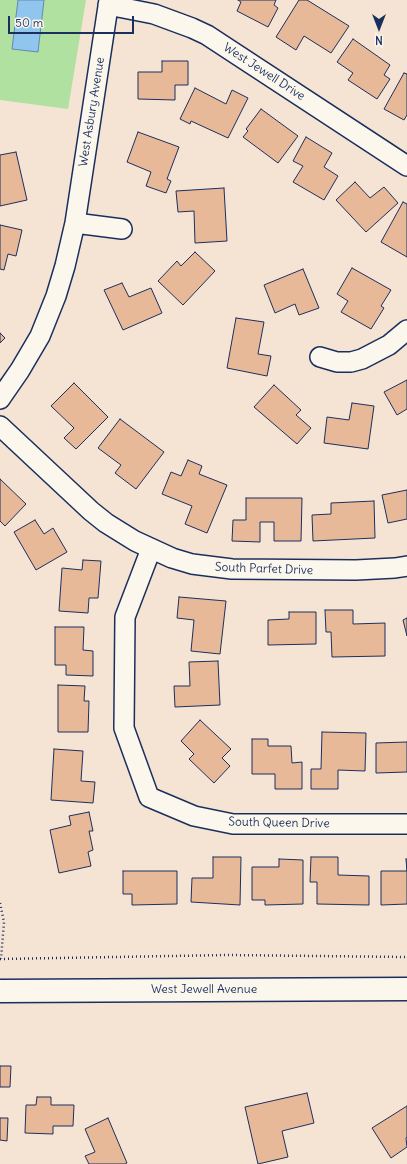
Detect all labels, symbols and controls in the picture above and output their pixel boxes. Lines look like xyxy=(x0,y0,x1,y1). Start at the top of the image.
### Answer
scale bar xyxy=(10,8,136,34)
north arrow xyxy=(359,8,399,48)
text: 50 m xyxy=(15,15,43,30)
text: N xyxy=(375,33,383,47)
street label: West Jewell Drive xyxy=(221,40,307,104)
street label: West Asbury Avenue xyxy=(76,56,108,168)
street label: South Parfet Drive xyxy=(215,560,313,578)
street label: South Queen Drive xyxy=(228,815,330,831)
street label: West Jewell Avenue xyxy=(151,983,257,997)

